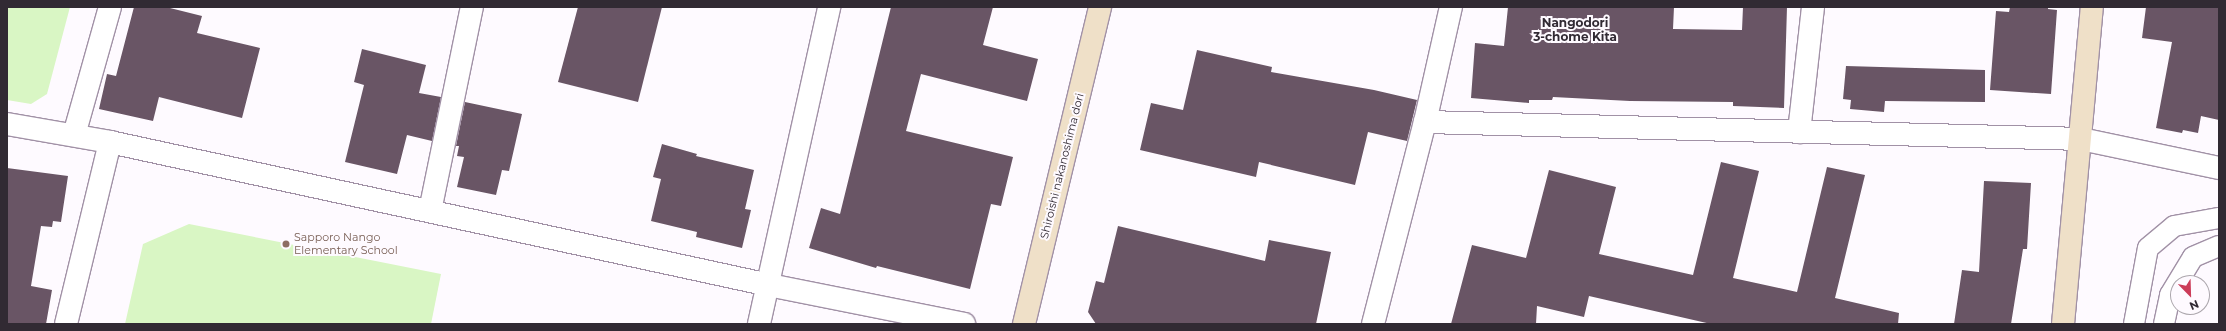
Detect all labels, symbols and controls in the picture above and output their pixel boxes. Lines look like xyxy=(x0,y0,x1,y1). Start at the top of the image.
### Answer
district label: Nangodori 3-chome Kita xyxy=(1533,16,1617,44)
street label: Shiroishi nakanoshima dori xyxy=(1038,92,1086,240)
place label: Sapporo Nango Elementary School xyxy=(294,231,398,257)
marker: Sapporo Nango Elementary School xyxy=(281,239,291,249)
north arrow xyxy=(2170,275,2210,315)
text: N xyxy=(2187,297,2201,313)

